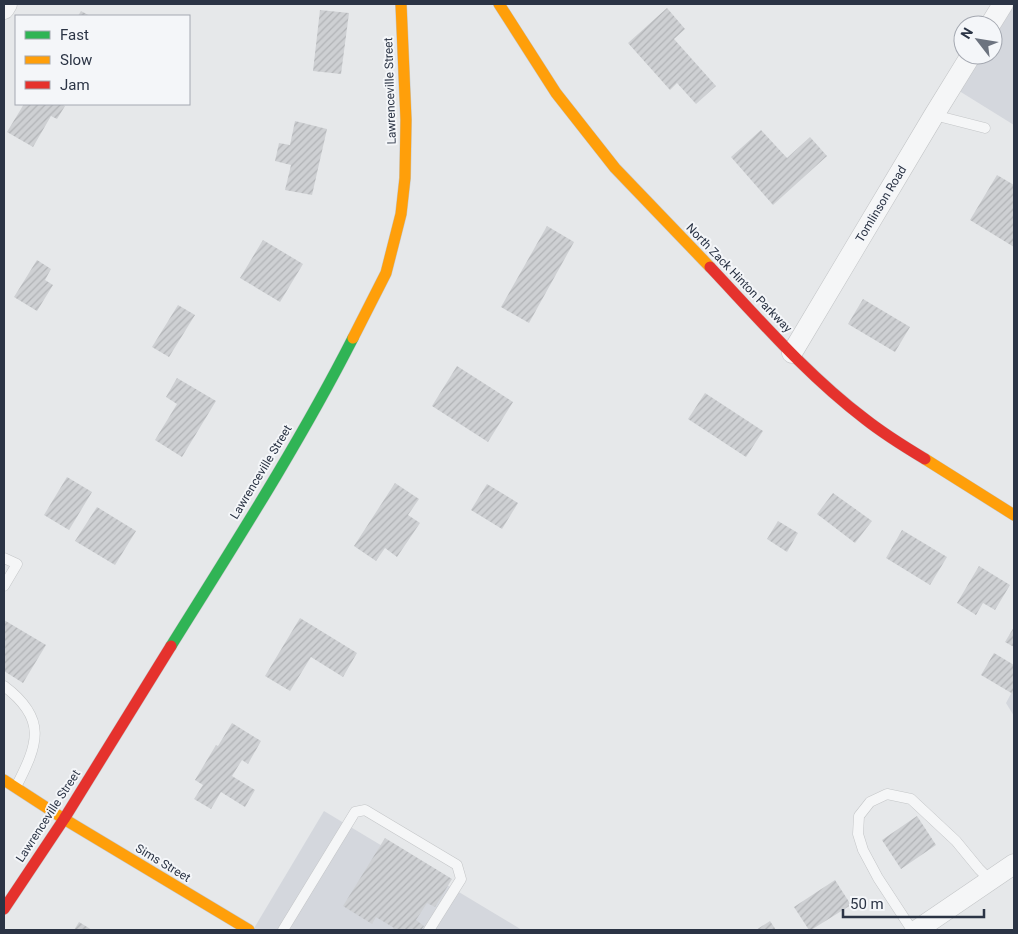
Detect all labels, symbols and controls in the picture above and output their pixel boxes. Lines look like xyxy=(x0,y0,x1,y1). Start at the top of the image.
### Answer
legend xyxy=(15,15,190,105)
north arrow xyxy=(953,15,1003,65)
text: N xyxy=(957,25,976,42)
text: Fast xyxy=(60,26,89,44)
street label: Lawrenceville Street xyxy=(381,37,399,145)
text: Slow xyxy=(60,51,92,69)
text: Jam xyxy=(60,76,90,94)
street label: Tomlinson Road xyxy=(853,163,909,245)
street label: North Zack Hinton Parkway xyxy=(683,221,795,336)
street label: Lawrenceville Street xyxy=(227,422,295,522)
street label: Lawrenceville Street xyxy=(13,767,83,865)
street label: Sims Street xyxy=(133,841,193,885)
scale bar xyxy=(843,886,984,918)
text: 50 m xyxy=(850,895,884,913)

